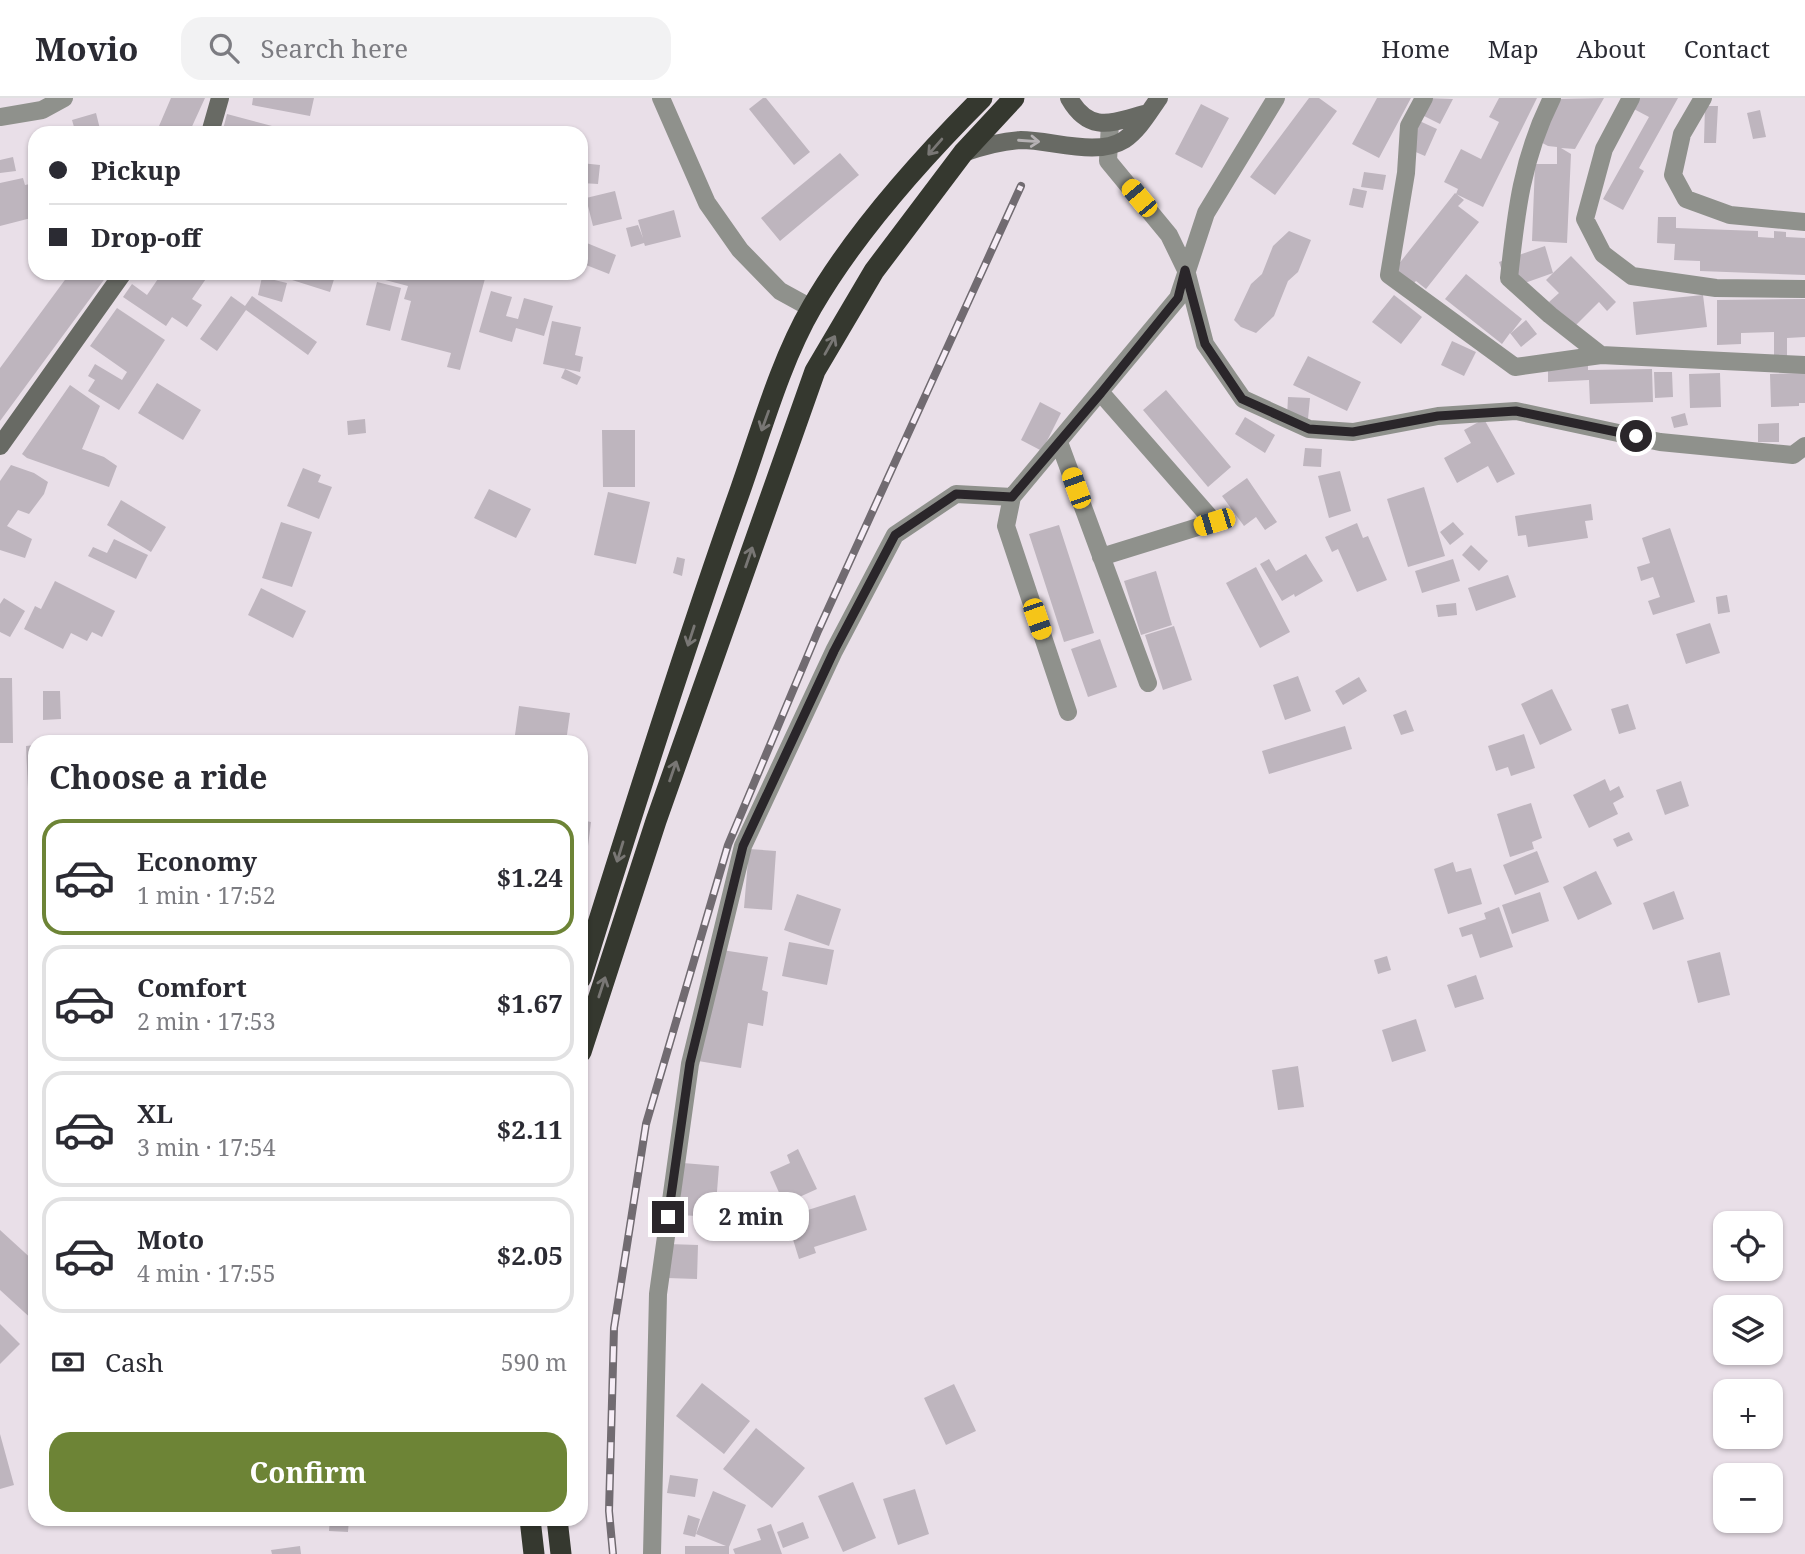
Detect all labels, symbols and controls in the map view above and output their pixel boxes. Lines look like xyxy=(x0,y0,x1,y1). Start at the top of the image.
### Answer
search box xyxy=(181,17,671,80)
text: Movio xyxy=(35,26,139,71)
icon: search xyxy=(205,29,243,67)
text: Search here xyxy=(261,30,408,66)
text: Home xyxy=(1381,32,1450,65)
text: Map xyxy=(1488,32,1539,65)
text: About xyxy=(1577,32,1646,65)
text: Contact xyxy=(1684,32,1770,65)
one-way arrow xyxy=(1017,135,1040,148)
one-way arrow xyxy=(927,138,943,156)
text: Pickup xyxy=(91,152,181,188)
car xyxy=(1118,175,1161,221)
text: Drop-off xyxy=(91,219,201,255)
one-way arrow xyxy=(823,335,837,355)
one-way arrow xyxy=(758,409,770,431)
route start xyxy=(1620,420,1652,452)
car xyxy=(1059,465,1094,511)
car xyxy=(1191,506,1238,538)
one-way arrow xyxy=(744,546,756,568)
car xyxy=(1021,596,1054,642)
one-way arrow xyxy=(684,625,697,647)
text: Choose a ride xyxy=(49,755,268,798)
one-way arrow xyxy=(668,761,680,783)
one-way arrow xyxy=(613,841,626,863)
text: Economy xyxy=(137,843,257,879)
icon: car xyxy=(53,846,116,909)
text: $1.24 xyxy=(497,859,563,895)
text: 1 min · 17:52 xyxy=(137,879,275,911)
text: Comfort xyxy=(137,969,247,1005)
icon: car xyxy=(53,972,116,1035)
one-way arrow xyxy=(597,977,609,999)
text: $1.67 xyxy=(497,985,563,1021)
text: 2 min · 17:53 xyxy=(137,1005,275,1037)
text: XL xyxy=(137,1095,173,1131)
icon: car xyxy=(53,1098,116,1161)
text: $2.11 xyxy=(497,1111,563,1147)
text: 3 min · 17:54 xyxy=(137,1131,275,1163)
callout: 2 min xyxy=(692,1192,808,1242)
text: 2 min xyxy=(718,1200,784,1232)
route end xyxy=(652,1201,684,1233)
map controls xyxy=(1713,1211,1783,1533)
button: locate xyxy=(1713,1211,1783,1281)
text: Moto xyxy=(137,1221,204,1257)
icon: car xyxy=(53,1224,116,1287)
text: $2.05 xyxy=(497,1237,563,1273)
text: 4 min · 17:55 xyxy=(137,1257,275,1289)
button: layers xyxy=(1713,1295,1783,1365)
icon: cash xyxy=(49,1343,87,1381)
text: Cash xyxy=(105,1344,164,1380)
text: 590 m xyxy=(501,1346,567,1378)
button: + xyxy=(1713,1379,1783,1449)
button: Confirm xyxy=(49,1432,567,1512)
button: − xyxy=(1713,1463,1783,1533)

